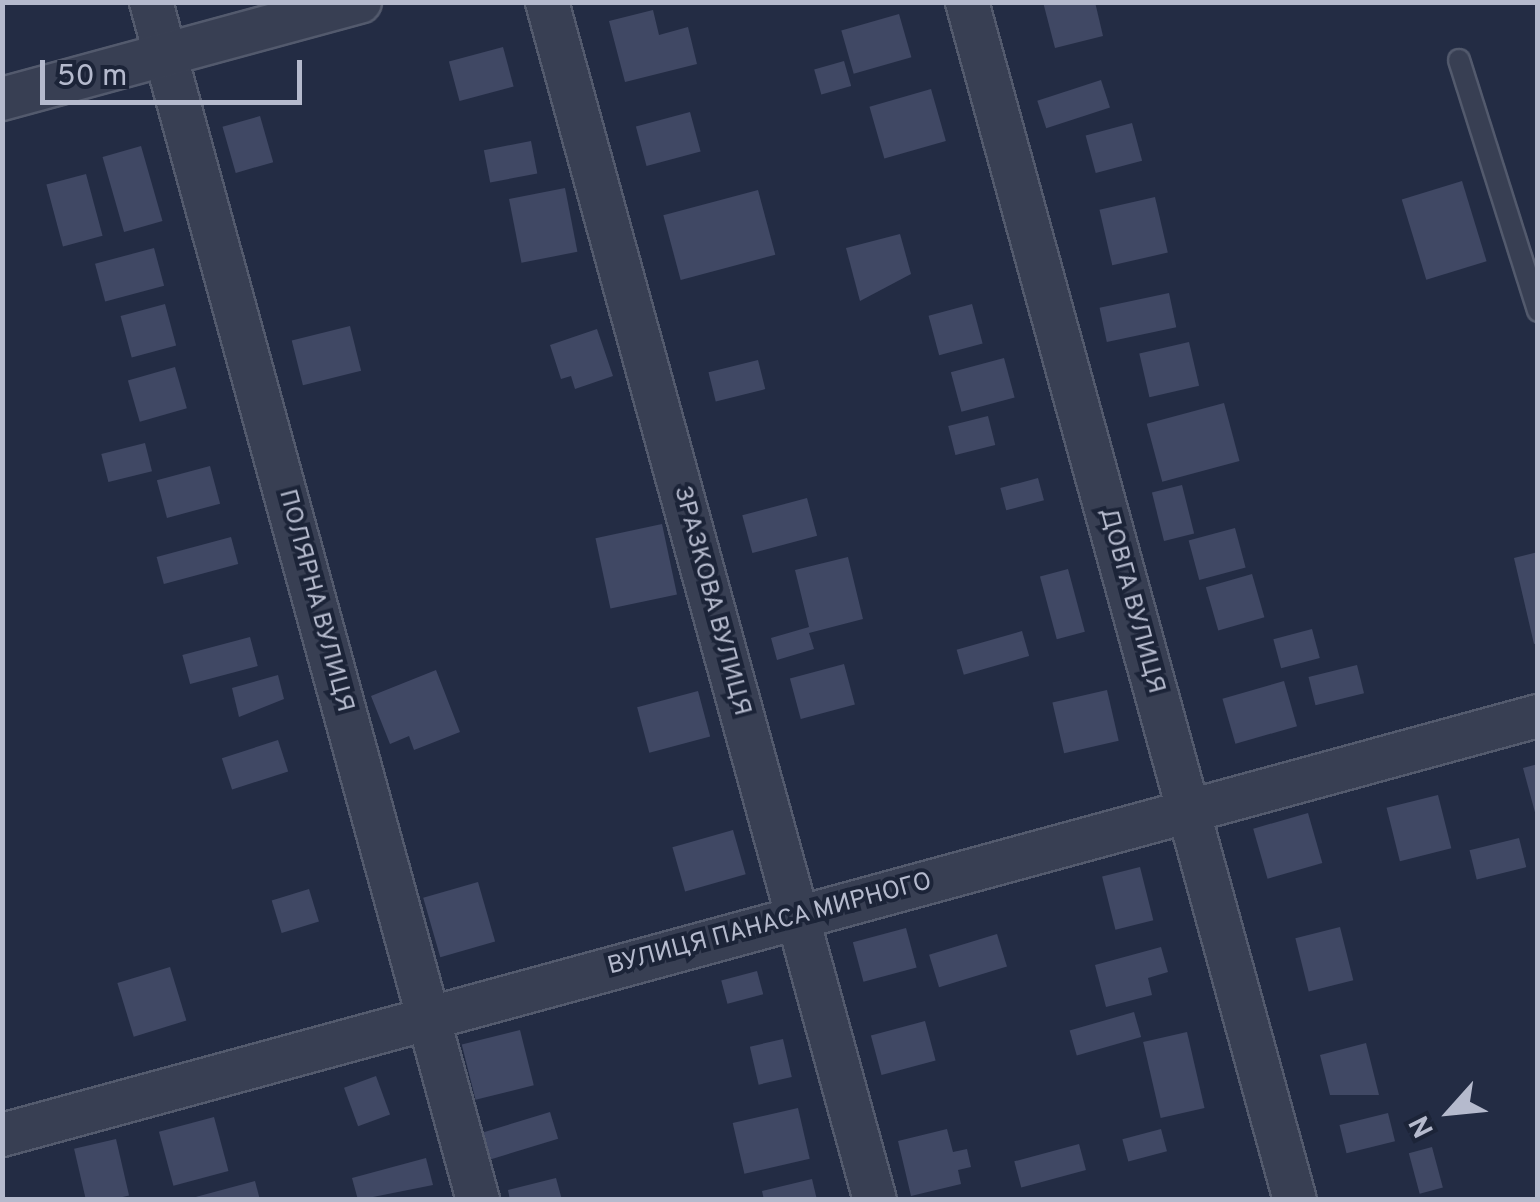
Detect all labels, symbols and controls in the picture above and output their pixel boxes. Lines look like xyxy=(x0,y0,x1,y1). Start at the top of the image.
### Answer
scale bar xyxy=(45,40,308,102)
text: 50 m xyxy=(57,59,127,96)
street label: ЗРАЗКОВА ВУЛИЦЯ xyxy=(666,482,756,720)
street label: ПОЛЯРНА ВУЛИЦЯ xyxy=(271,486,359,716)
street label: ДОВГА ВУЛИЦЯ xyxy=(1092,504,1170,698)
street label: ВУЛИЦЯ ПАНАСА МИРНОГО xyxy=(604,867,936,983)
north arrow xyxy=(1400,1062,1500,1162)
text: N xyxy=(1403,1108,1444,1143)

